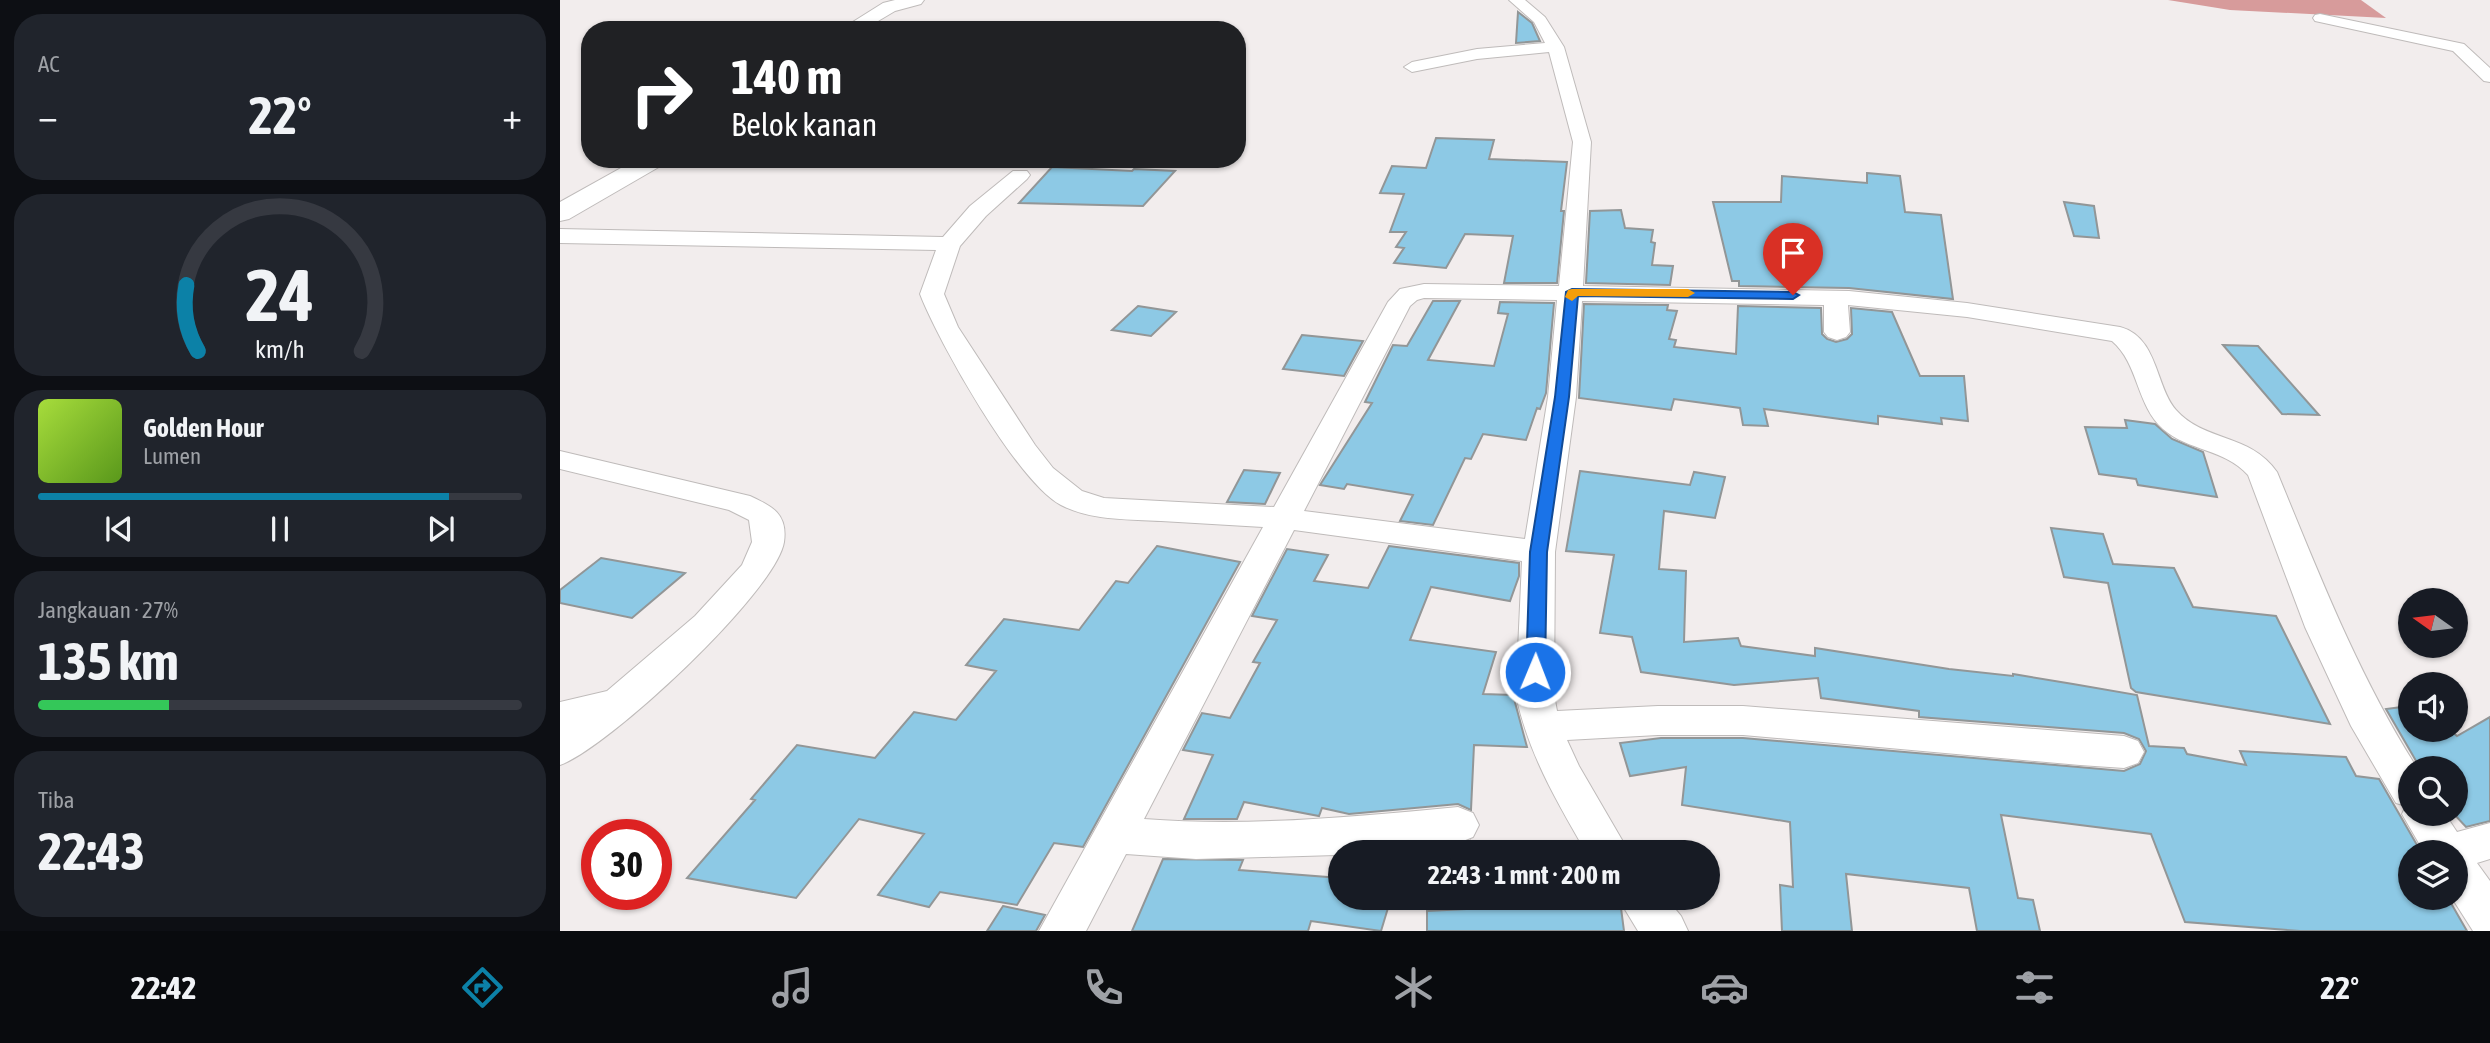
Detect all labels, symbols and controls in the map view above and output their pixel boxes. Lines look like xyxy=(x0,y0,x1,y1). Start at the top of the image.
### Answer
text: 140 m xyxy=(731,48,842,104)
icon: right xyxy=(616,49,707,140)
text: AC xyxy=(38,51,60,77)
text: 22° xyxy=(248,85,312,145)
text: − xyxy=(38,94,58,137)
text: + xyxy=(502,94,522,137)
text: Belok kanan xyxy=(731,106,877,143)
pin xyxy=(1763,223,1823,295)
icon: arrive xyxy=(1774,234,1812,272)
text: 24 xyxy=(246,254,314,337)
text: km/h xyxy=(255,335,305,363)
text: Golden Hour xyxy=(143,413,263,443)
text: Lumen xyxy=(143,443,201,469)
icon: previous xyxy=(100,510,138,548)
icon: pause xyxy=(261,510,299,548)
icon: next xyxy=(422,510,460,548)
north arrow xyxy=(2398,588,2468,658)
map controls xyxy=(2398,588,2468,910)
text: Jangkauan · 27% xyxy=(38,597,178,623)
text: 135 km xyxy=(38,631,179,691)
position arrow xyxy=(1498,635,1572,709)
button: sound xyxy=(2398,672,2468,742)
button: search xyxy=(2398,756,2468,826)
text: Tiba xyxy=(38,787,75,813)
speed limit sign: 30 xyxy=(581,819,672,910)
text: 22:43 xyxy=(38,821,145,881)
button: layers xyxy=(2398,840,2468,910)
text: 22:43 · 1 mnt · 200 m xyxy=(1428,860,1620,890)
icon: directions xyxy=(458,963,507,1012)
icon: music xyxy=(768,963,817,1012)
icon: phone xyxy=(1079,963,1128,1012)
icon: climate xyxy=(1389,963,1438,1012)
icon: car xyxy=(1700,963,1749,1012)
icon: filters xyxy=(2010,963,2059,1012)
text: 22:42 xyxy=(131,969,197,1006)
text: 22° xyxy=(2320,969,2359,1006)

